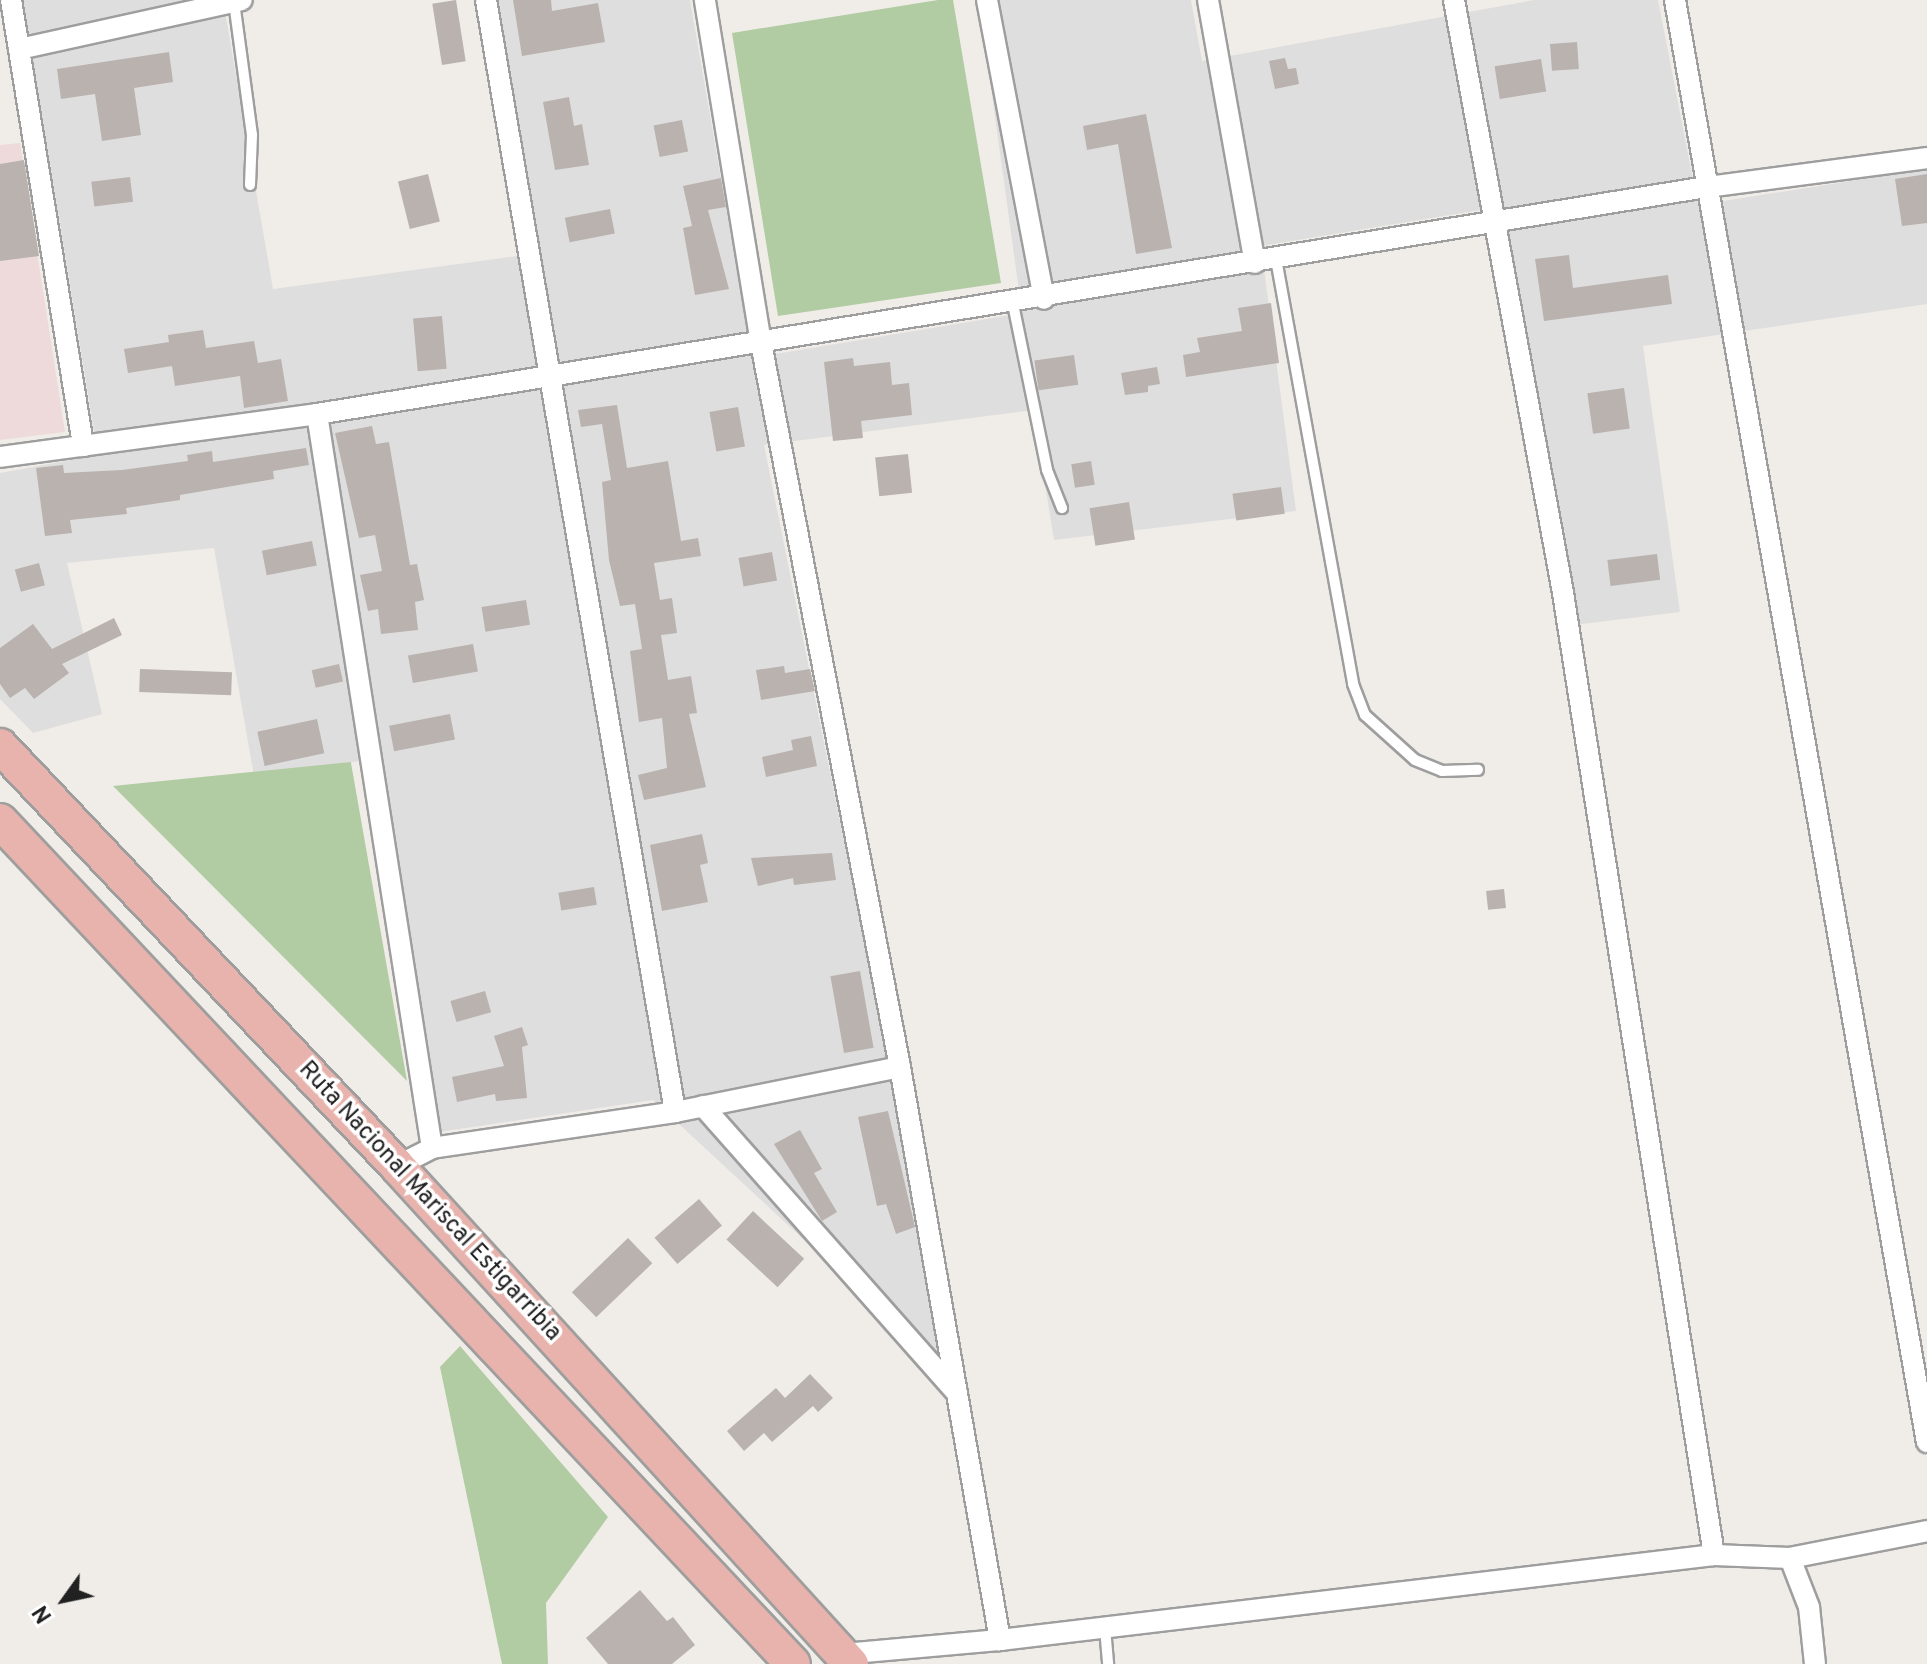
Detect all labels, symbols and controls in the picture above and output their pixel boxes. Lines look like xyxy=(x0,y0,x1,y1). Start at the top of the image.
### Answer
street label: Ruta Nacional Mariscal Estigarribia xyxy=(292,1056,566,1348)
north arrow xyxy=(24,1560,104,1640)
text: N xyxy=(28,1599,59,1627)

